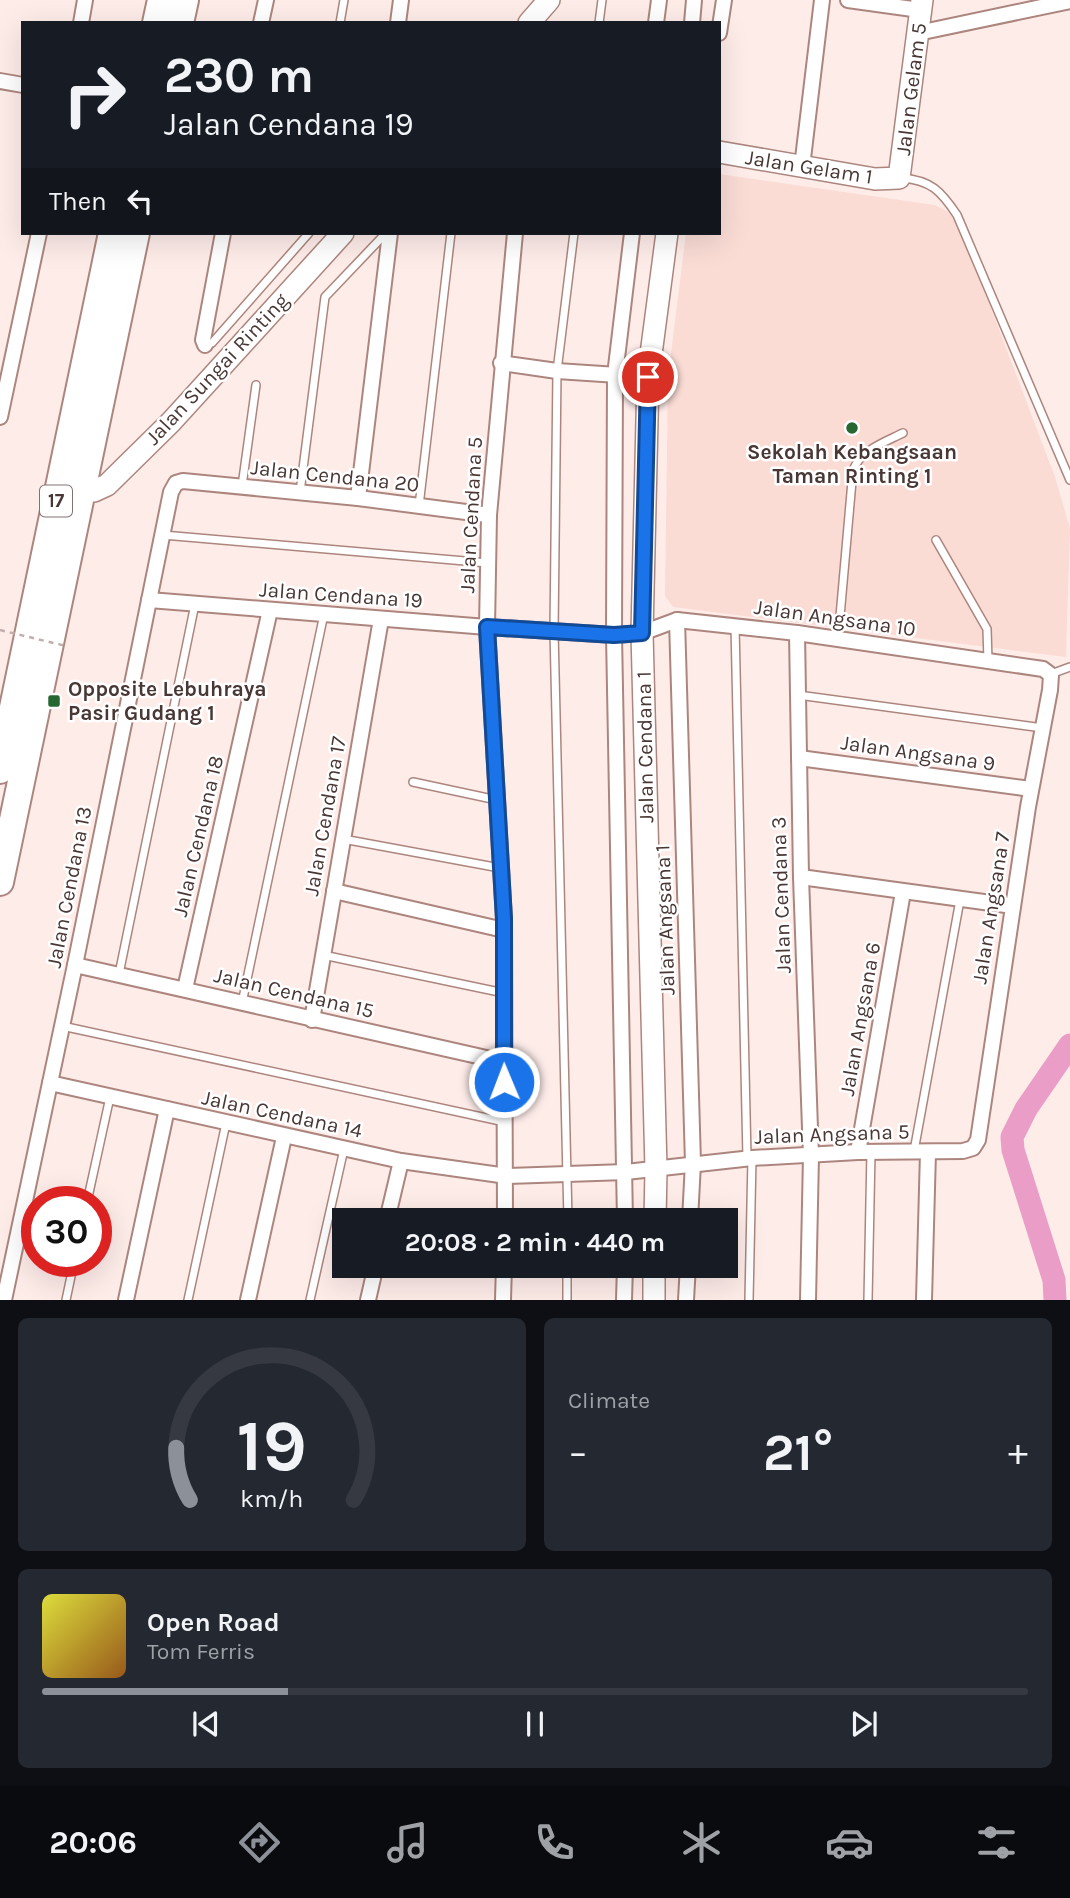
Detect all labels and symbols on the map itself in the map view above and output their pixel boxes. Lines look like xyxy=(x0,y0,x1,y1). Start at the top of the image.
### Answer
street label: Jalan Gelam 5 xyxy=(891,21,931,157)
street label: Jalan Gelam 1 xyxy=(744,145,874,189)
street label: Jalan Sungai Rinting xyxy=(141,288,294,450)
pin xyxy=(618,347,678,407)
marker: Sekolah Kebangsaan Taman Rinting 1 xyxy=(844,420,860,436)
street label: Jalan Cendana 5 xyxy=(455,436,487,594)
place label: Sekolah Kebangsaan Taman Rinting 1 xyxy=(747,440,957,488)
street label: Jalan Cendana 20 xyxy=(250,455,420,497)
road number: 17 xyxy=(40,486,72,516)
street label: Jalan Cendana 19 xyxy=(258,577,424,613)
street label: Jalan Angsana 10 xyxy=(753,595,917,641)
street label: Jalan Cendana 1 xyxy=(632,671,658,823)
place label: Opposite Lebuhraya Pasir Gudang 1 xyxy=(68,677,267,725)
marker: Opposite Lebuhraya Pasir Gudang 1 xyxy=(46,693,62,709)
street label: Jalan Angsana 9 xyxy=(839,730,997,776)
street label: Jalan Cendana 17 xyxy=(299,734,351,898)
street label: Jalan Cendana 18 xyxy=(168,753,228,919)
street label: Jalan Cendana 13 xyxy=(42,804,96,970)
street label: Jalan Cendana 3 xyxy=(766,816,796,974)
street label: Jalan Angsana 7 xyxy=(967,830,1015,986)
street label: Jalan Angsana 1 xyxy=(650,844,680,996)
street label: Jalan Angsana 6 xyxy=(835,940,885,1098)
street label: Jalan Cendana 15 xyxy=(212,963,376,1023)
position arrow xyxy=(467,1045,541,1119)
street label: Jalan Cendana 14 xyxy=(200,1085,365,1143)
street label: Jalan Angsana 5 xyxy=(754,1119,910,1149)
speed limit sign: 30 xyxy=(21,1186,112,1277)

